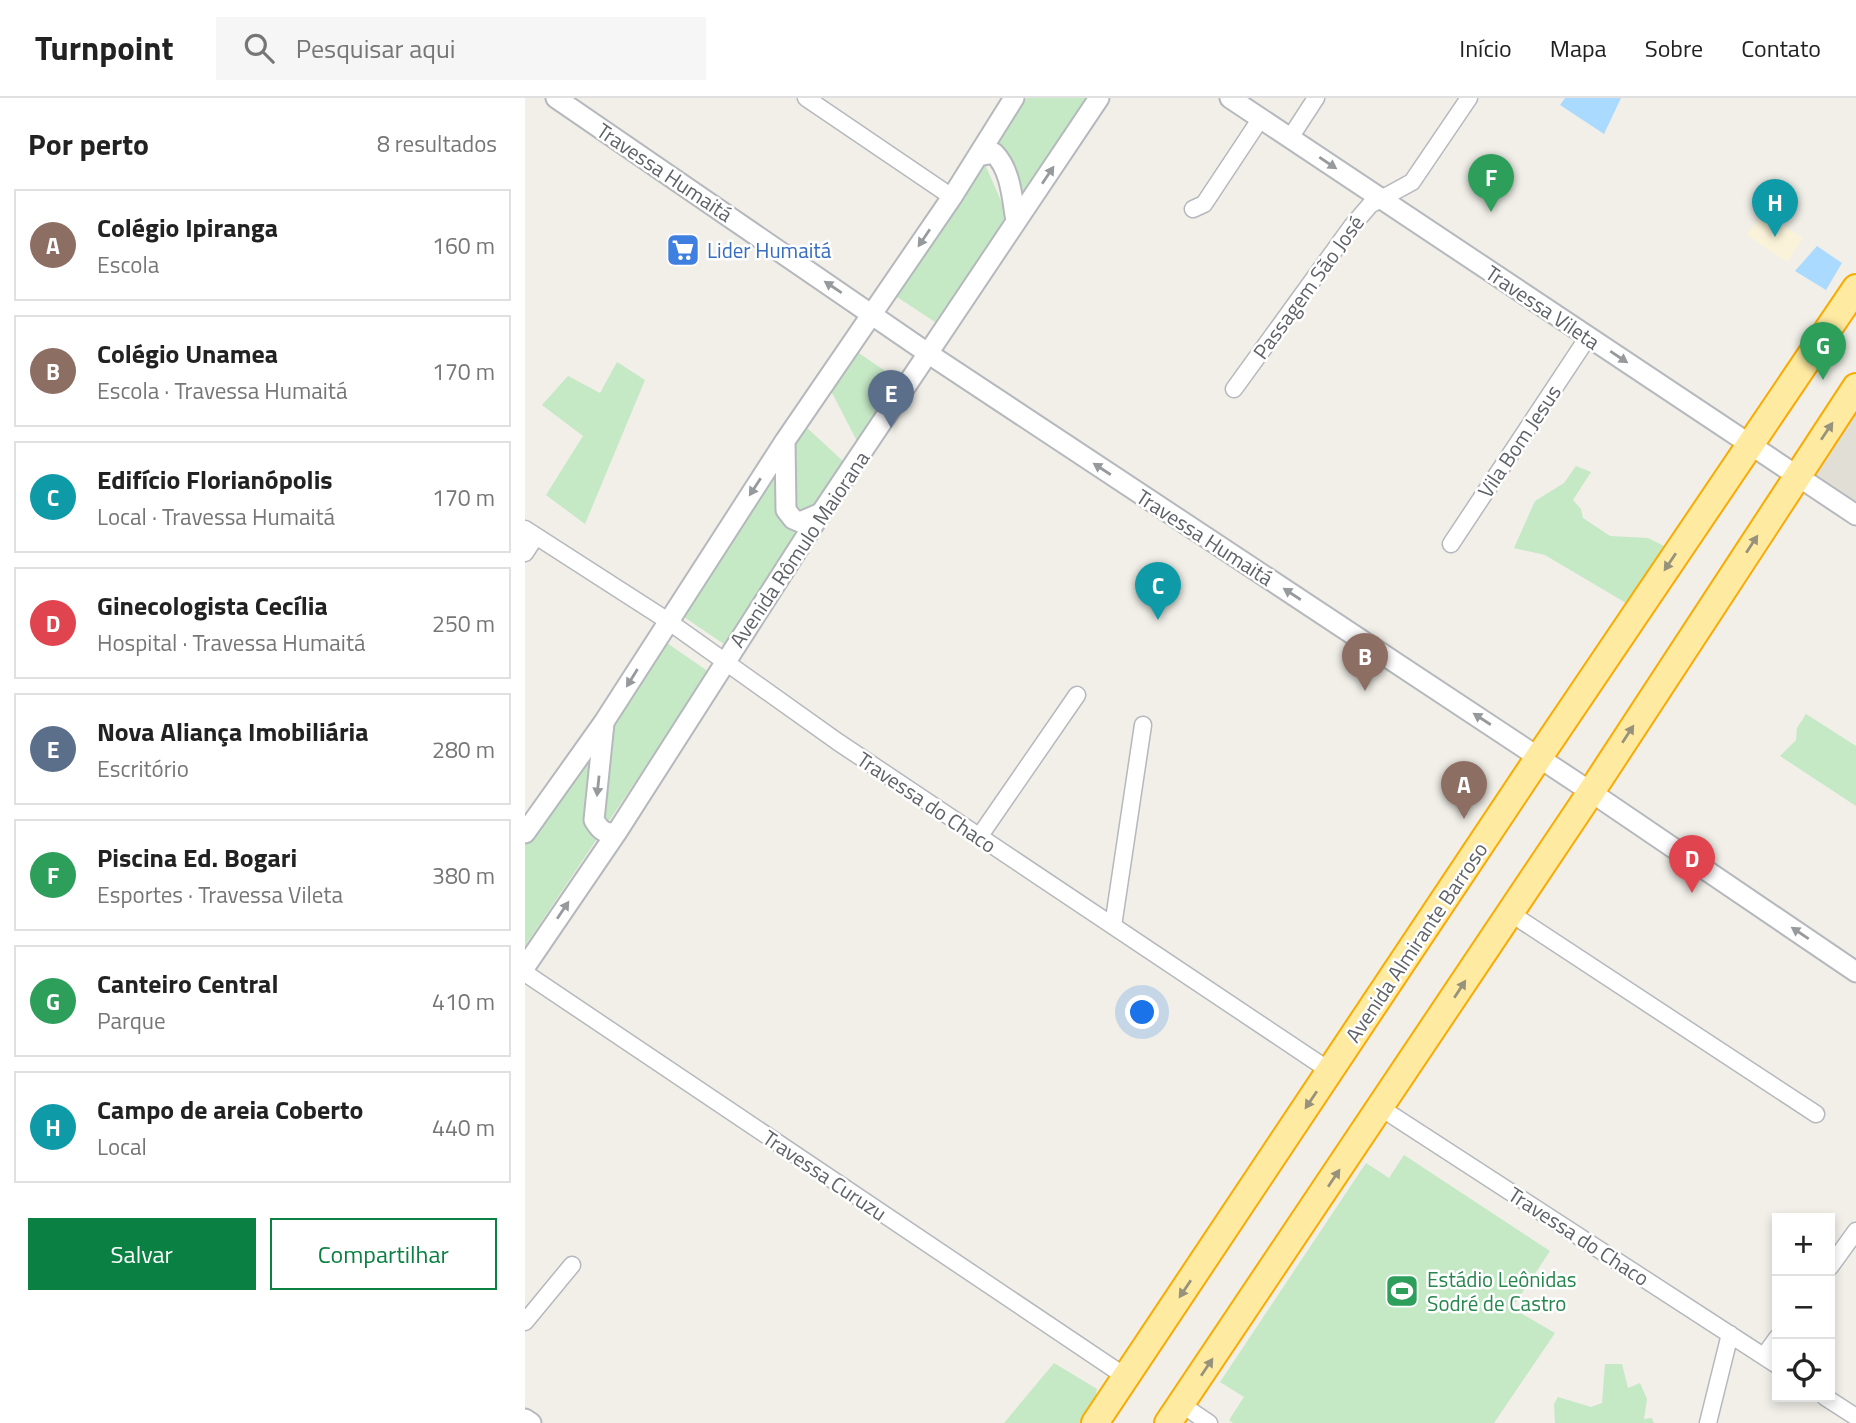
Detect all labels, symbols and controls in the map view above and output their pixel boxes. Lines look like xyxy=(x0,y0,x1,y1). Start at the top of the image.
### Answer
search box xyxy=(216,17,706,80)
text: Turnpoint xyxy=(35,23,174,73)
icon: search xyxy=(240,29,278,67)
text: Pesquisar aqui xyxy=(296,29,455,68)
text: Início xyxy=(1459,30,1512,66)
text: Mapa xyxy=(1550,30,1607,66)
text: Sobre xyxy=(1645,30,1703,66)
text: Contato xyxy=(1741,30,1821,66)
street label: Travessa Humaitá xyxy=(591,115,740,230)
text: Por perto xyxy=(28,121,149,167)
text: 8 resultados xyxy=(377,126,497,161)
pin: F xyxy=(1468,154,1514,212)
one-way arrow xyxy=(1318,157,1337,170)
one-way arrow xyxy=(1041,166,1055,184)
pin: H xyxy=(1752,179,1798,237)
text: Colégio Ipiranga xyxy=(97,208,278,247)
street label: Passagem São José xyxy=(1245,208,1371,366)
text: A xyxy=(46,228,60,263)
text: 160 m xyxy=(432,228,495,263)
one-way arrow xyxy=(918,228,931,248)
supermarket icon: Lider Humaitá xyxy=(664,231,702,269)
place label: Lider Humaitá xyxy=(707,234,832,266)
text: Escola xyxy=(97,247,159,282)
street label: Travessa Vileta xyxy=(1479,257,1607,357)
one-way arrow xyxy=(824,280,842,294)
pin: G xyxy=(1800,322,1846,380)
text: Colégio Unamea xyxy=(97,334,278,373)
one-way arrow xyxy=(1609,351,1629,364)
text: B xyxy=(46,354,60,389)
text: 170 m xyxy=(432,354,495,389)
pin: E xyxy=(868,370,914,428)
text: Escola · Travessa Humaitá xyxy=(97,373,347,408)
street label: Vila Bom Jesus xyxy=(1469,378,1569,504)
one-way arrow xyxy=(1820,421,1833,441)
street label: Avenida Rômulo Maiorana xyxy=(721,444,877,654)
text: Edifício Florianópolis xyxy=(97,460,333,499)
one-way arrow xyxy=(1092,462,1112,475)
one-way arrow xyxy=(749,477,762,497)
text: C xyxy=(47,480,59,515)
text: 170 m xyxy=(432,480,495,515)
street label: Travessa Humaitá xyxy=(1130,481,1280,594)
text: Local · Travessa Humaitá xyxy=(97,499,335,534)
one-way arrow xyxy=(1746,534,1759,553)
one-way arrow xyxy=(1663,553,1677,571)
pin: C xyxy=(1135,562,1181,620)
text: Ginecologista Cecília xyxy=(97,586,328,625)
one-way arrow xyxy=(1283,587,1301,601)
text: D xyxy=(46,606,60,641)
text: 250 m xyxy=(432,606,495,641)
text: Hospital · Travessa Humaitá xyxy=(97,625,365,660)
pin: B xyxy=(1342,633,1388,691)
one-way arrow xyxy=(625,668,638,687)
text: Nova Aliança Imobiliária xyxy=(97,712,369,751)
one-way arrow xyxy=(1472,713,1492,726)
one-way arrow xyxy=(1621,724,1634,744)
text: E xyxy=(47,732,59,767)
text: 280 m xyxy=(432,732,495,767)
street label: Travessa do Chaco xyxy=(851,743,1003,861)
text: Escritório xyxy=(97,751,189,786)
pin: A xyxy=(1441,761,1487,819)
one-way arrow xyxy=(592,775,603,797)
street label: Avenida Almirante Barroso xyxy=(1337,835,1495,1049)
pin: D xyxy=(1669,835,1715,893)
text: Piscina Ed. Bogari xyxy=(97,838,297,877)
text: F xyxy=(47,858,59,893)
text: 380 m xyxy=(432,858,495,893)
text: Esportes · Travessa Vileta xyxy=(97,877,343,912)
one-way arrow xyxy=(557,901,570,920)
one-way arrow xyxy=(1790,927,1809,940)
text: Canteiro Central xyxy=(97,964,278,1003)
one-way arrow xyxy=(1453,979,1466,998)
text: G xyxy=(46,984,60,1019)
text: 410 m xyxy=(432,984,495,1019)
your location xyxy=(1125,995,1159,1029)
text: Parque xyxy=(97,1003,166,1038)
text: Campo de areia Coberto xyxy=(97,1090,363,1129)
one-way arrow xyxy=(1305,1090,1318,1109)
text: H xyxy=(45,1110,61,1145)
text: 440 m xyxy=(432,1110,495,1145)
street label: Travessa Curuzu xyxy=(757,1122,893,1228)
text: Local xyxy=(97,1129,147,1164)
one-way arrow xyxy=(1327,1169,1341,1187)
street label: Travessa do Chaco xyxy=(1502,1178,1656,1294)
map controls xyxy=(1772,1213,1835,1402)
button: + xyxy=(1772,1213,1835,1276)
button: Salvar xyxy=(28,1218,256,1290)
button: Compartilhar xyxy=(270,1218,497,1290)
place label: Estádio Leônidas Sodré de Castro xyxy=(1427,1263,1577,1319)
sports icon: Estádio Leônidas Sodré de Castro xyxy=(1383,1272,1421,1310)
button: − xyxy=(1772,1276,1835,1339)
one-way arrow xyxy=(1178,1279,1191,1299)
button: locate xyxy=(1772,1339,1835,1402)
one-way arrow xyxy=(1200,1357,1213,1376)

